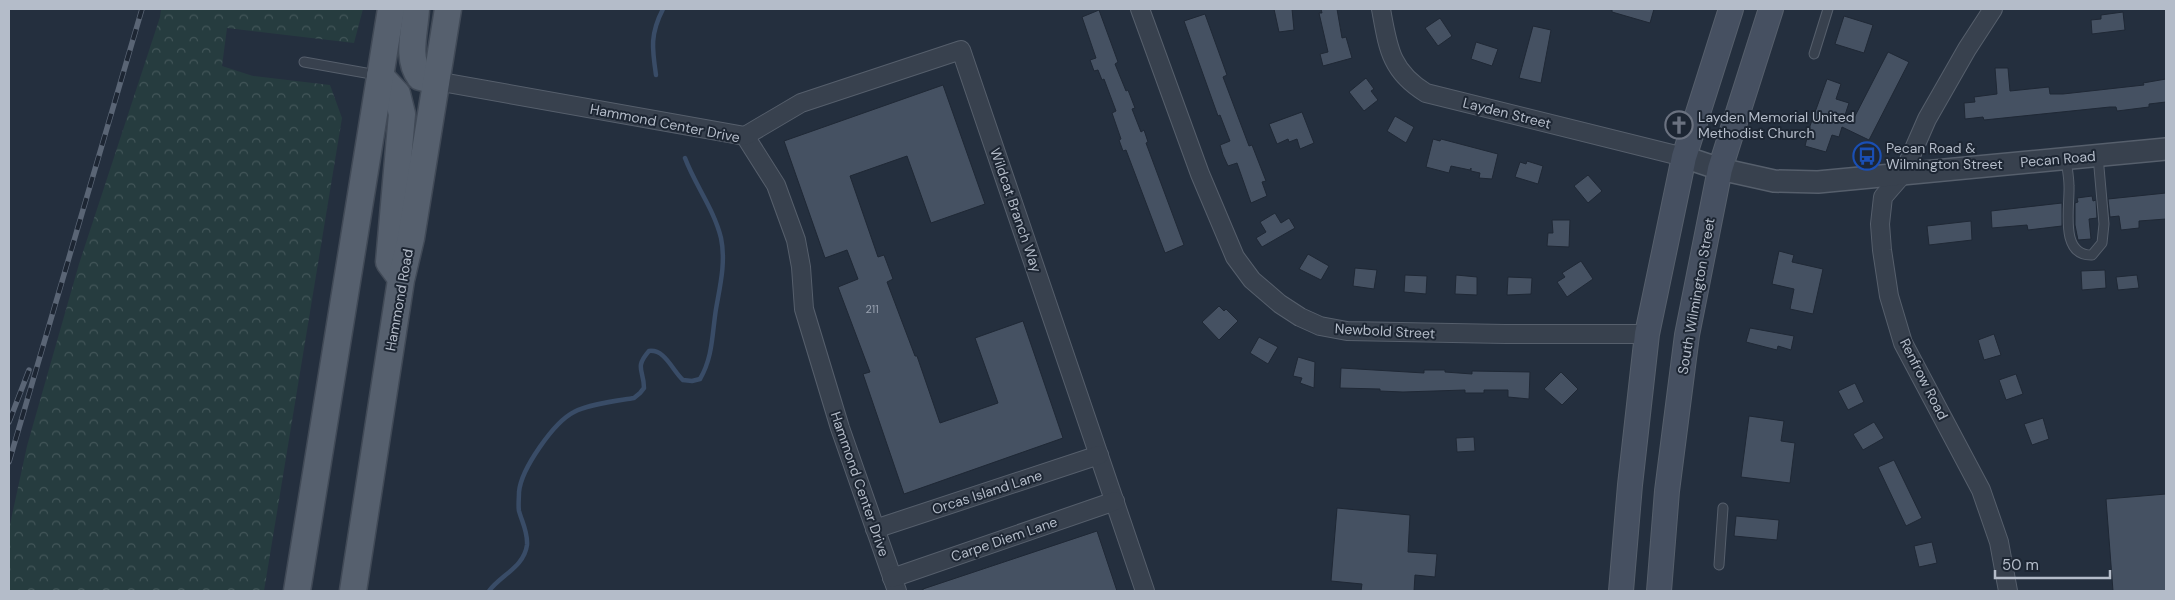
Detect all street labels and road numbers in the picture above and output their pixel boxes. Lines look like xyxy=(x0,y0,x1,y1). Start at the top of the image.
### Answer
street label: Layden Street xyxy=(1461,93,1553,133)
street label: Hammond Center Drive xyxy=(589,100,741,146)
street label: Wildcat Branch Way xyxy=(986,145,1046,275)
street label: Pecan Road xyxy=(2020,147,2096,171)
street label: South Wilmington Street xyxy=(1673,216,1719,376)
street label: Hammond Road xyxy=(381,247,417,353)
street label: Newbold Street xyxy=(1334,319,1436,343)
street label: Renfrow Road xyxy=(1896,335,1952,423)
street label: Hammond Center Drive xyxy=(827,409,893,559)
street label: Orcas Island Lane xyxy=(930,466,1044,518)
street label: Carpe Diem Lane xyxy=(948,512,1060,566)

